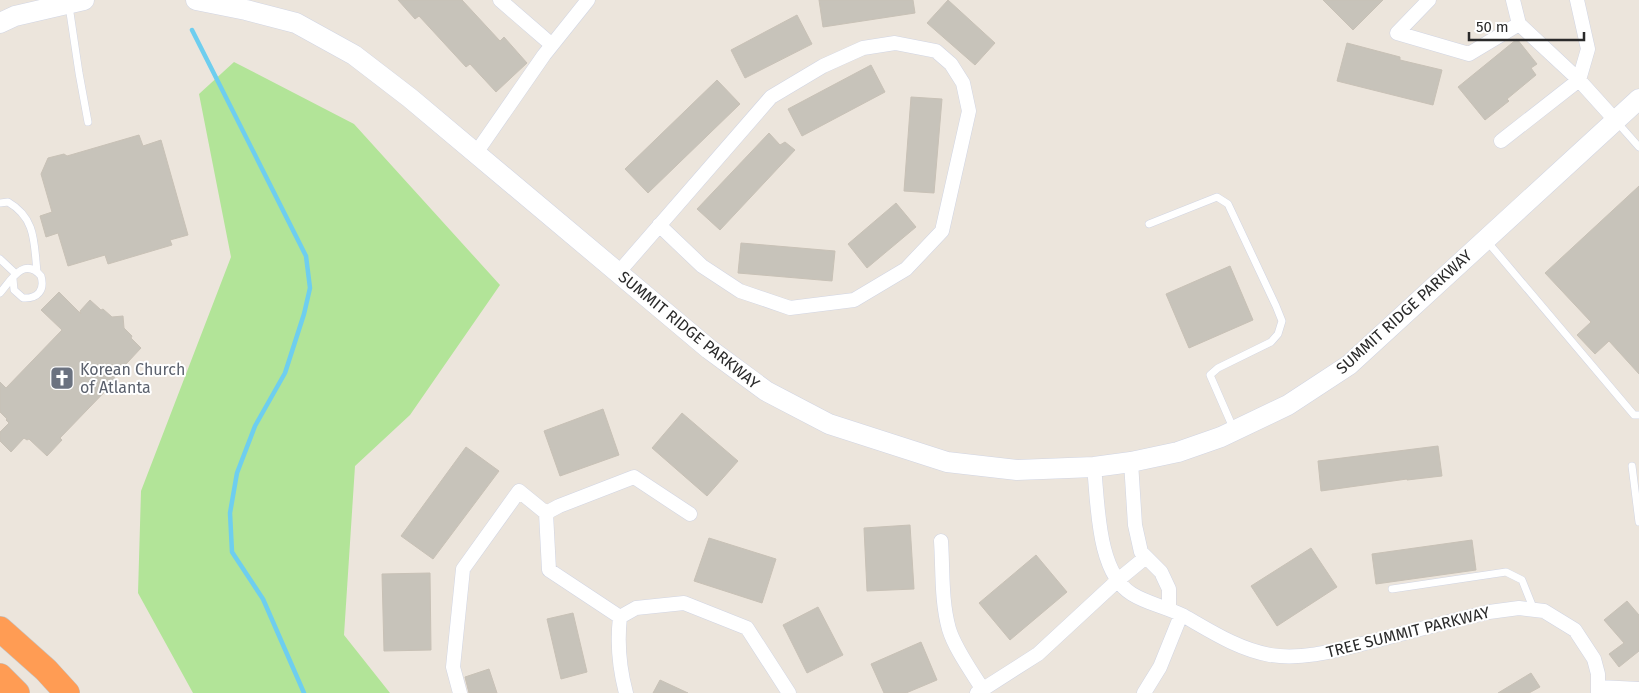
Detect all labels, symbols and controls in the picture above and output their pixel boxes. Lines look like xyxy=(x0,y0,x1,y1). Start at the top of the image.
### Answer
scale bar xyxy=(1469,10,1584,42)
text: 50 m xyxy=(1476,18,1509,36)
street label: SUMMIT RIDGE PARKWAY xyxy=(1332,246,1476,378)
street label: SUMMIT RIDGE PARKWAY xyxy=(615,267,764,393)
place label: Korean Church of Atlanta xyxy=(80,360,185,397)
church icon: Korean Church of Atlanta xyxy=(49,365,75,391)
street label: TREE SUMMIT PARKWAY xyxy=(1324,602,1492,662)

